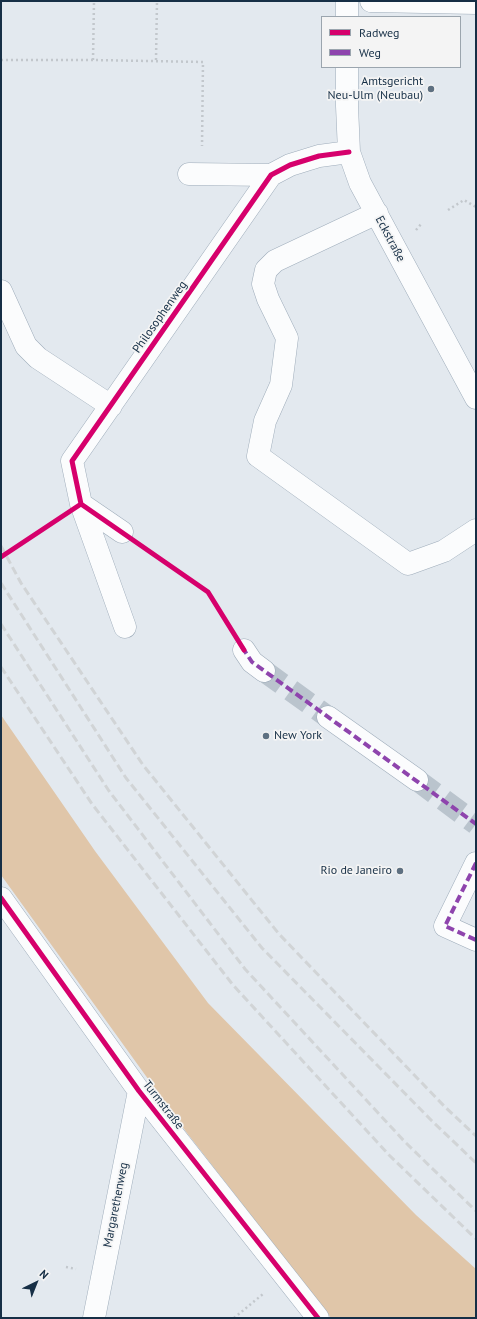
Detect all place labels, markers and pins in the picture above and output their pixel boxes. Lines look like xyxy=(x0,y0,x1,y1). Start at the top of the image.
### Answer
place label: Amtsgericht Neu-Ulm (Neubau) xyxy=(328,75,423,103)
marker: Amtsgericht Neu-Ulm (Neubau) xyxy=(426,84,436,94)
place label: New York xyxy=(274,729,322,743)
marker: New York xyxy=(261,731,271,741)
place label: Rio de Janeiro xyxy=(320,864,392,878)
marker: Rio de Janeiro xyxy=(395,866,405,876)

